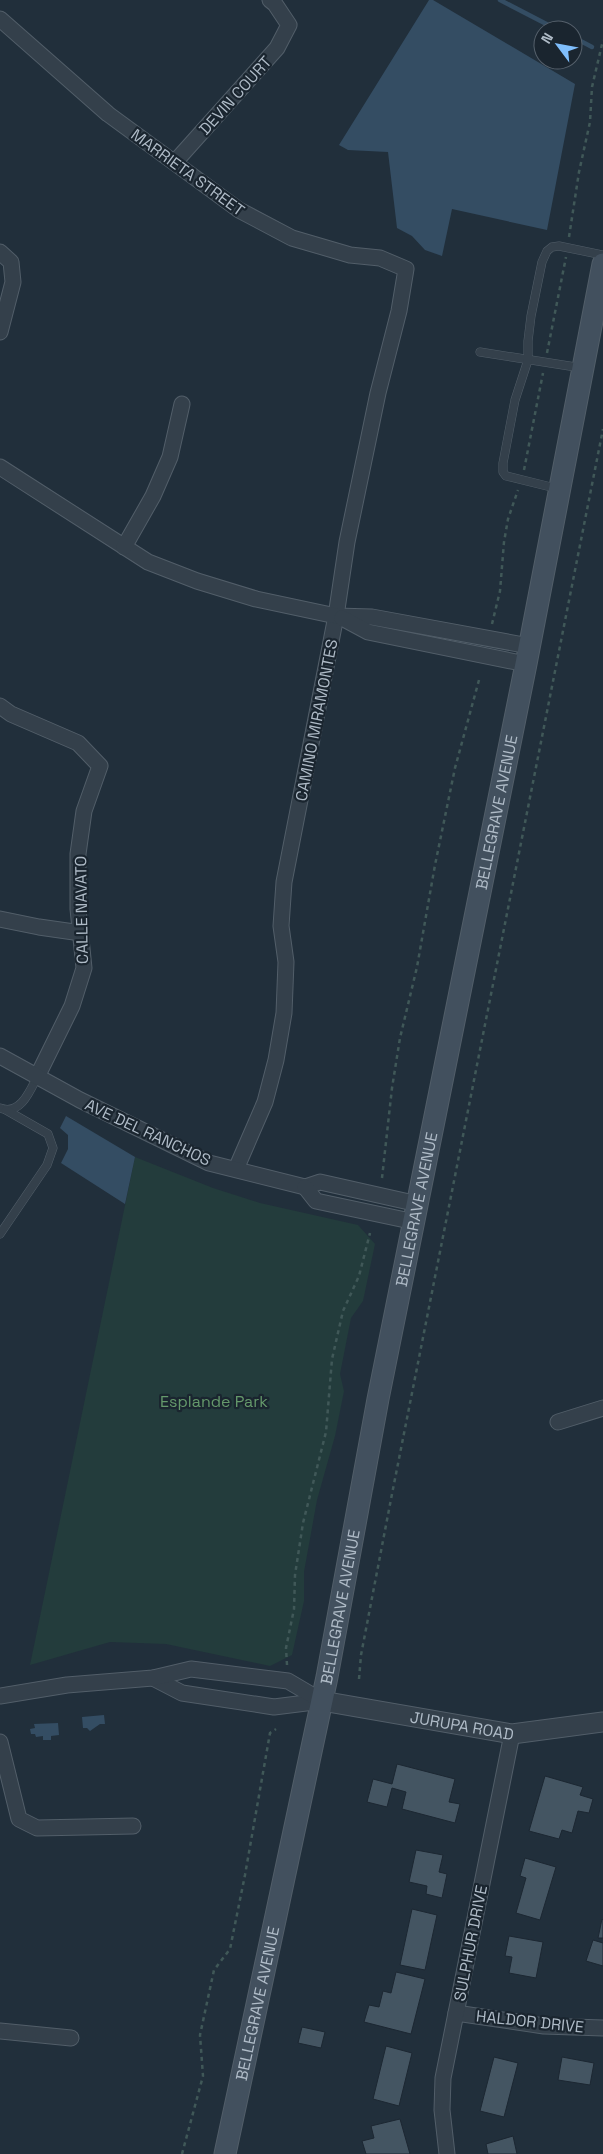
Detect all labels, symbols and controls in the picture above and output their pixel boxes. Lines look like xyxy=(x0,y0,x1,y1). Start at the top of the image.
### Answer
north arrow xyxy=(533,20,583,70)
text: N xyxy=(537,29,557,47)
street label: DEVIN COURT xyxy=(194,51,276,139)
street label: MARRIETA STREET xyxy=(127,124,249,221)
street label: CAMINO MIRAMONTES xyxy=(290,637,343,803)
street label: BELLEGRAVE AVENUE xyxy=(471,733,522,891)
street label: CALLE NAVATO xyxy=(70,856,93,964)
street label: AVE DEL RANCHOS xyxy=(82,1094,214,1171)
street label: BELLEGRAVE AVENUE xyxy=(391,1130,443,1289)
park label: Esplande Park xyxy=(160,1391,268,1412)
street label: BELLEGRAVE AVENUE xyxy=(316,1528,365,1687)
street label: JURUPA ROAD xyxy=(408,1706,515,1745)
street label: SULPHUR DRIVE xyxy=(449,1883,492,2003)
street label: BELLEGRAVE AVENUE xyxy=(231,1924,284,2083)
street label: HALDOR DRIVE xyxy=(475,2005,585,2038)

